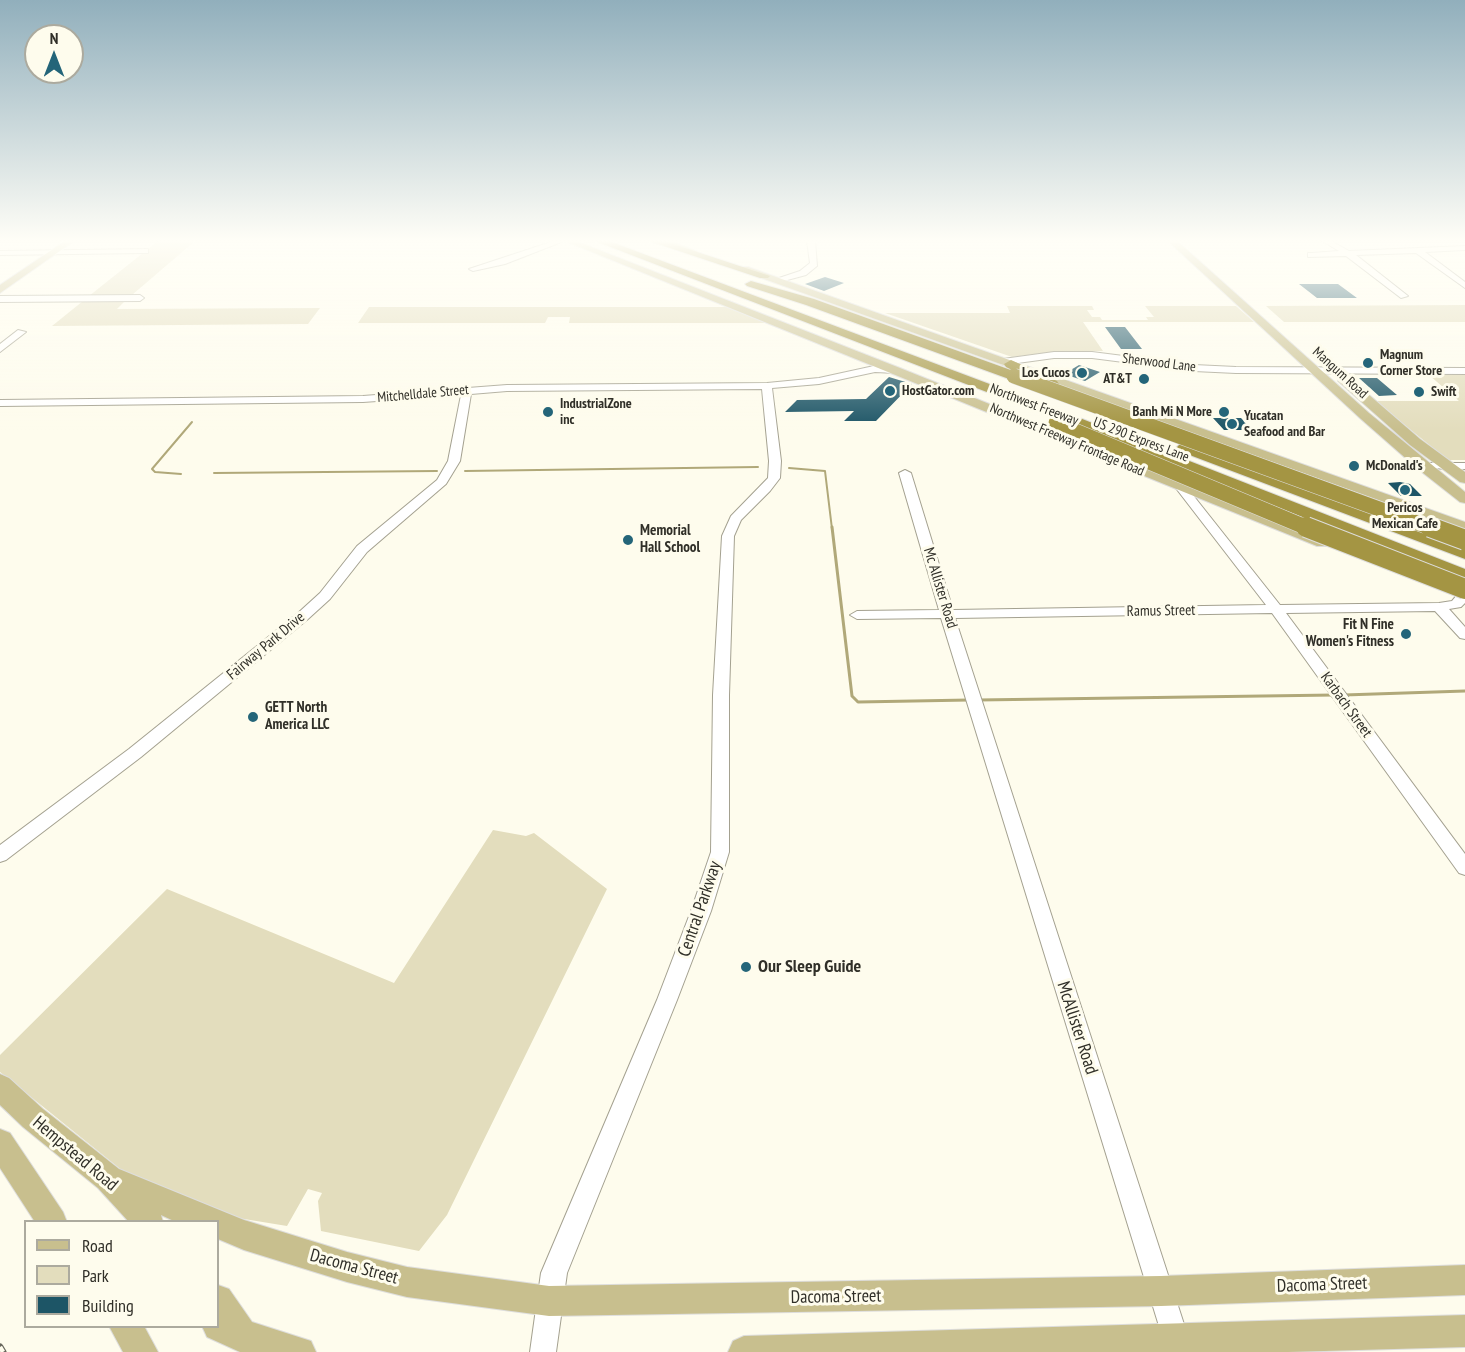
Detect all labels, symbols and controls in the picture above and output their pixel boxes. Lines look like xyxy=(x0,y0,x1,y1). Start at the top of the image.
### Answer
north arrow xyxy=(24,24,84,84)
text: N xyxy=(50,28,58,48)
street label: Mangum Road xyxy=(1309,344,1371,402)
place label: Magnum Corner Store xyxy=(1380,347,1442,380)
street label: Sherwood Lane xyxy=(1121,350,1197,376)
marker: Magnum Corner Store xyxy=(1361,356,1375,370)
place label: Los Cucos xyxy=(1022,365,1070,381)
marker: Los Cucos xyxy=(1075,366,1089,380)
place label: AT&T xyxy=(1103,371,1132,387)
marker: AT&T xyxy=(1137,372,1151,386)
street label: Northwest Freeway xyxy=(987,380,1081,430)
street label: Mitchelldale Street xyxy=(377,382,469,406)
place label: HostGator.com xyxy=(902,383,974,399)
marker: HostGator.com xyxy=(883,384,897,398)
place label: Swift xyxy=(1431,384,1456,400)
marker: Swift xyxy=(1412,385,1426,399)
place label: IndustrialZone inc xyxy=(560,396,632,428)
street label: Northwest Freeway Frontage Road xyxy=(987,400,1147,480)
place label: Banh Mi N More xyxy=(1133,404,1212,420)
marker: IndustrialZone inc xyxy=(541,405,555,419)
marker: Banh Mi N More xyxy=(1217,405,1231,419)
place label: Yucatan Seafood and Bar xyxy=(1244,408,1325,440)
street label: US 290 Express Lane xyxy=(1091,414,1191,466)
marker: Yucatan Seafood and Bar xyxy=(1225,417,1239,431)
place label: McDonald's xyxy=(1366,458,1423,474)
marker: McDonald's xyxy=(1347,459,1361,473)
marker: Pericos Mexican Cafe xyxy=(1398,483,1412,497)
place label: Pericos Mexican Cafe xyxy=(1372,500,1438,532)
place label: Memorial Hall School xyxy=(640,522,700,557)
marker: Memorial Hall School xyxy=(621,533,635,547)
street label: Mc Allister Road xyxy=(919,545,961,631)
street label: Ramus Street xyxy=(1126,601,1196,621)
street label: Fairway Park Drive xyxy=(223,608,309,684)
place label: Fit N Fine Women's Fitness xyxy=(1306,616,1394,651)
marker: Fit N Fine Women's Fitness xyxy=(1399,627,1413,641)
street label: Karbach Street xyxy=(1316,669,1376,741)
place label: GETT North America LLC xyxy=(265,699,330,734)
marker: GETT North America LLC xyxy=(246,710,260,724)
street label: Central Parkway xyxy=(674,858,726,960)
place label: Our Sleep Guide xyxy=(758,956,861,978)
marker: Our Sleep Guide xyxy=(739,960,753,974)
street label: McAllister Road xyxy=(1052,979,1102,1077)
street label: Hempstead Road xyxy=(28,1112,122,1196)
legend xyxy=(24,1220,219,1328)
text: Road xyxy=(82,1234,113,1257)
street label: Dacoma Street xyxy=(307,1245,401,1289)
text: Park xyxy=(82,1264,109,1287)
street label: Dacoma Street xyxy=(1276,1273,1368,1297)
street label: Dacoma Street xyxy=(791,1285,881,1309)
text: Building xyxy=(82,1294,134,1317)

